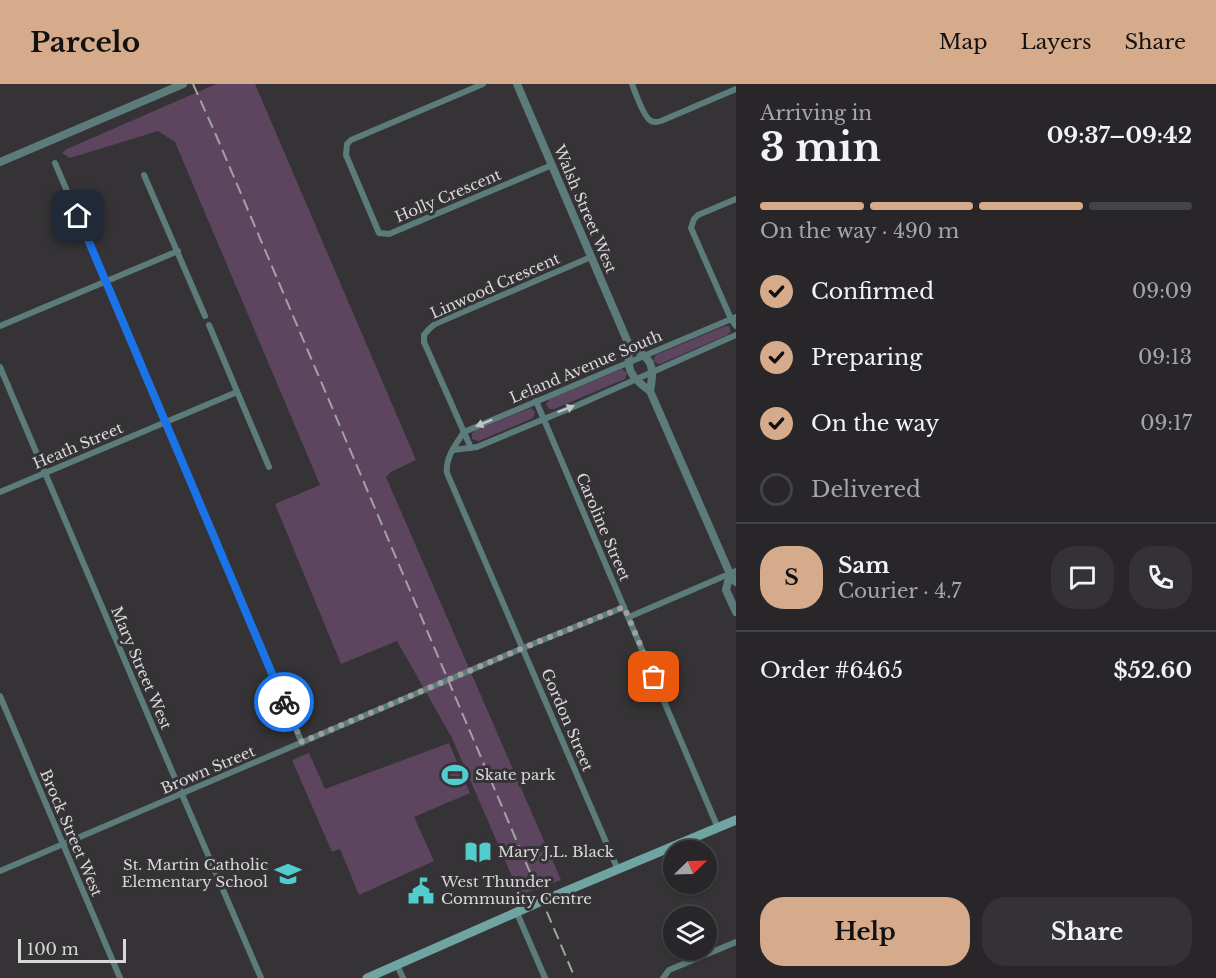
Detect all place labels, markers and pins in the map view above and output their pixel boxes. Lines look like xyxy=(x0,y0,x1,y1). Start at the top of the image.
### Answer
pin xyxy=(52,190,103,241)
pin xyxy=(628,651,679,702)
sports icon: Skate park xyxy=(440,760,470,790)
place label: Skate park xyxy=(475,765,556,784)
library icon: Mary J.L. Black xyxy=(463,837,493,867)
place label: Mary J.L. Black xyxy=(498,842,615,861)
place label: St. Martin Catholic Elementary School xyxy=(122,855,268,891)
school or university icon: St. Martin Catholic Elementary School xyxy=(273,859,303,889)
place label: West Thunder Community Centre xyxy=(440,872,592,908)
public building icon: West Thunder Community Centre xyxy=(406,876,436,906)

